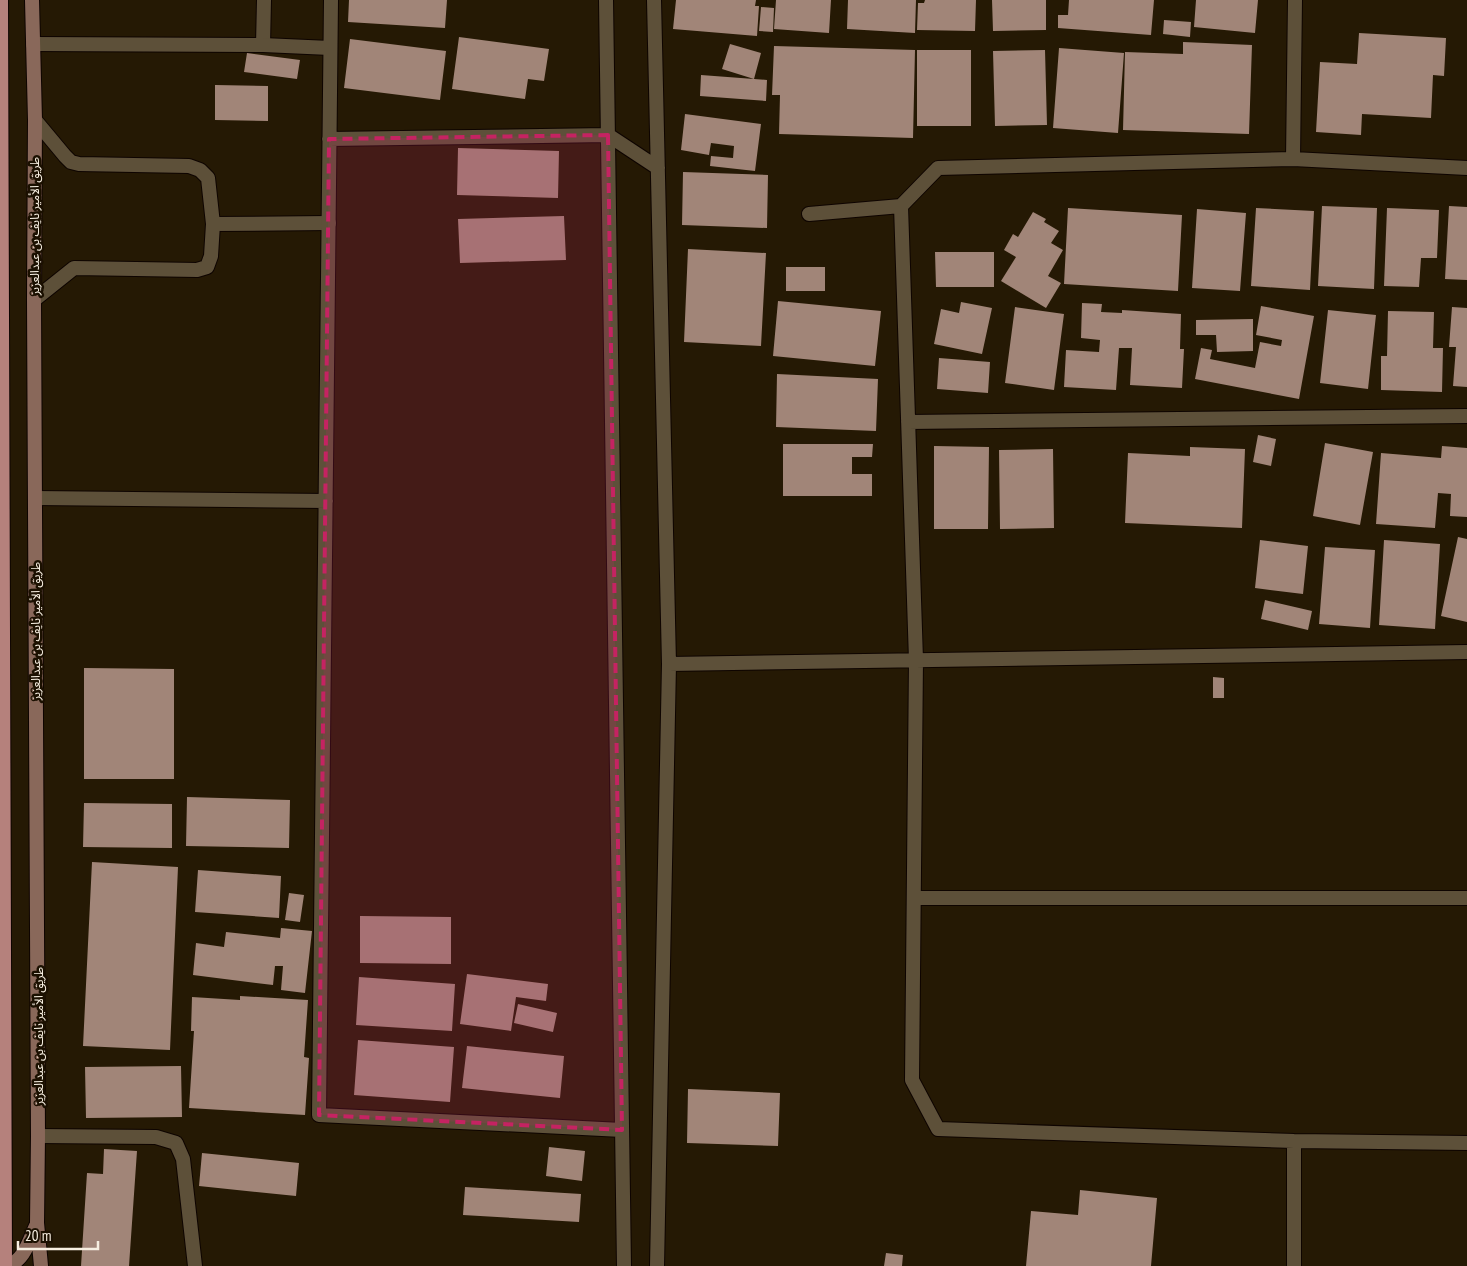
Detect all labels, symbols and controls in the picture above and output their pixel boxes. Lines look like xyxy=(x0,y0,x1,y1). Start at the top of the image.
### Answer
street label: طريق الأمير نايف بن عبدالعزيز xyxy=(27,157,43,296)
street label: طريق الأمير نايف بن عبدالعزيز xyxy=(28,562,44,701)
street label: طريق الأمير نايف بن عبدالعزيز xyxy=(31,967,47,1106)
scale bar xyxy=(18,1218,98,1250)
text: 20 m xyxy=(25,1226,51,1245)

